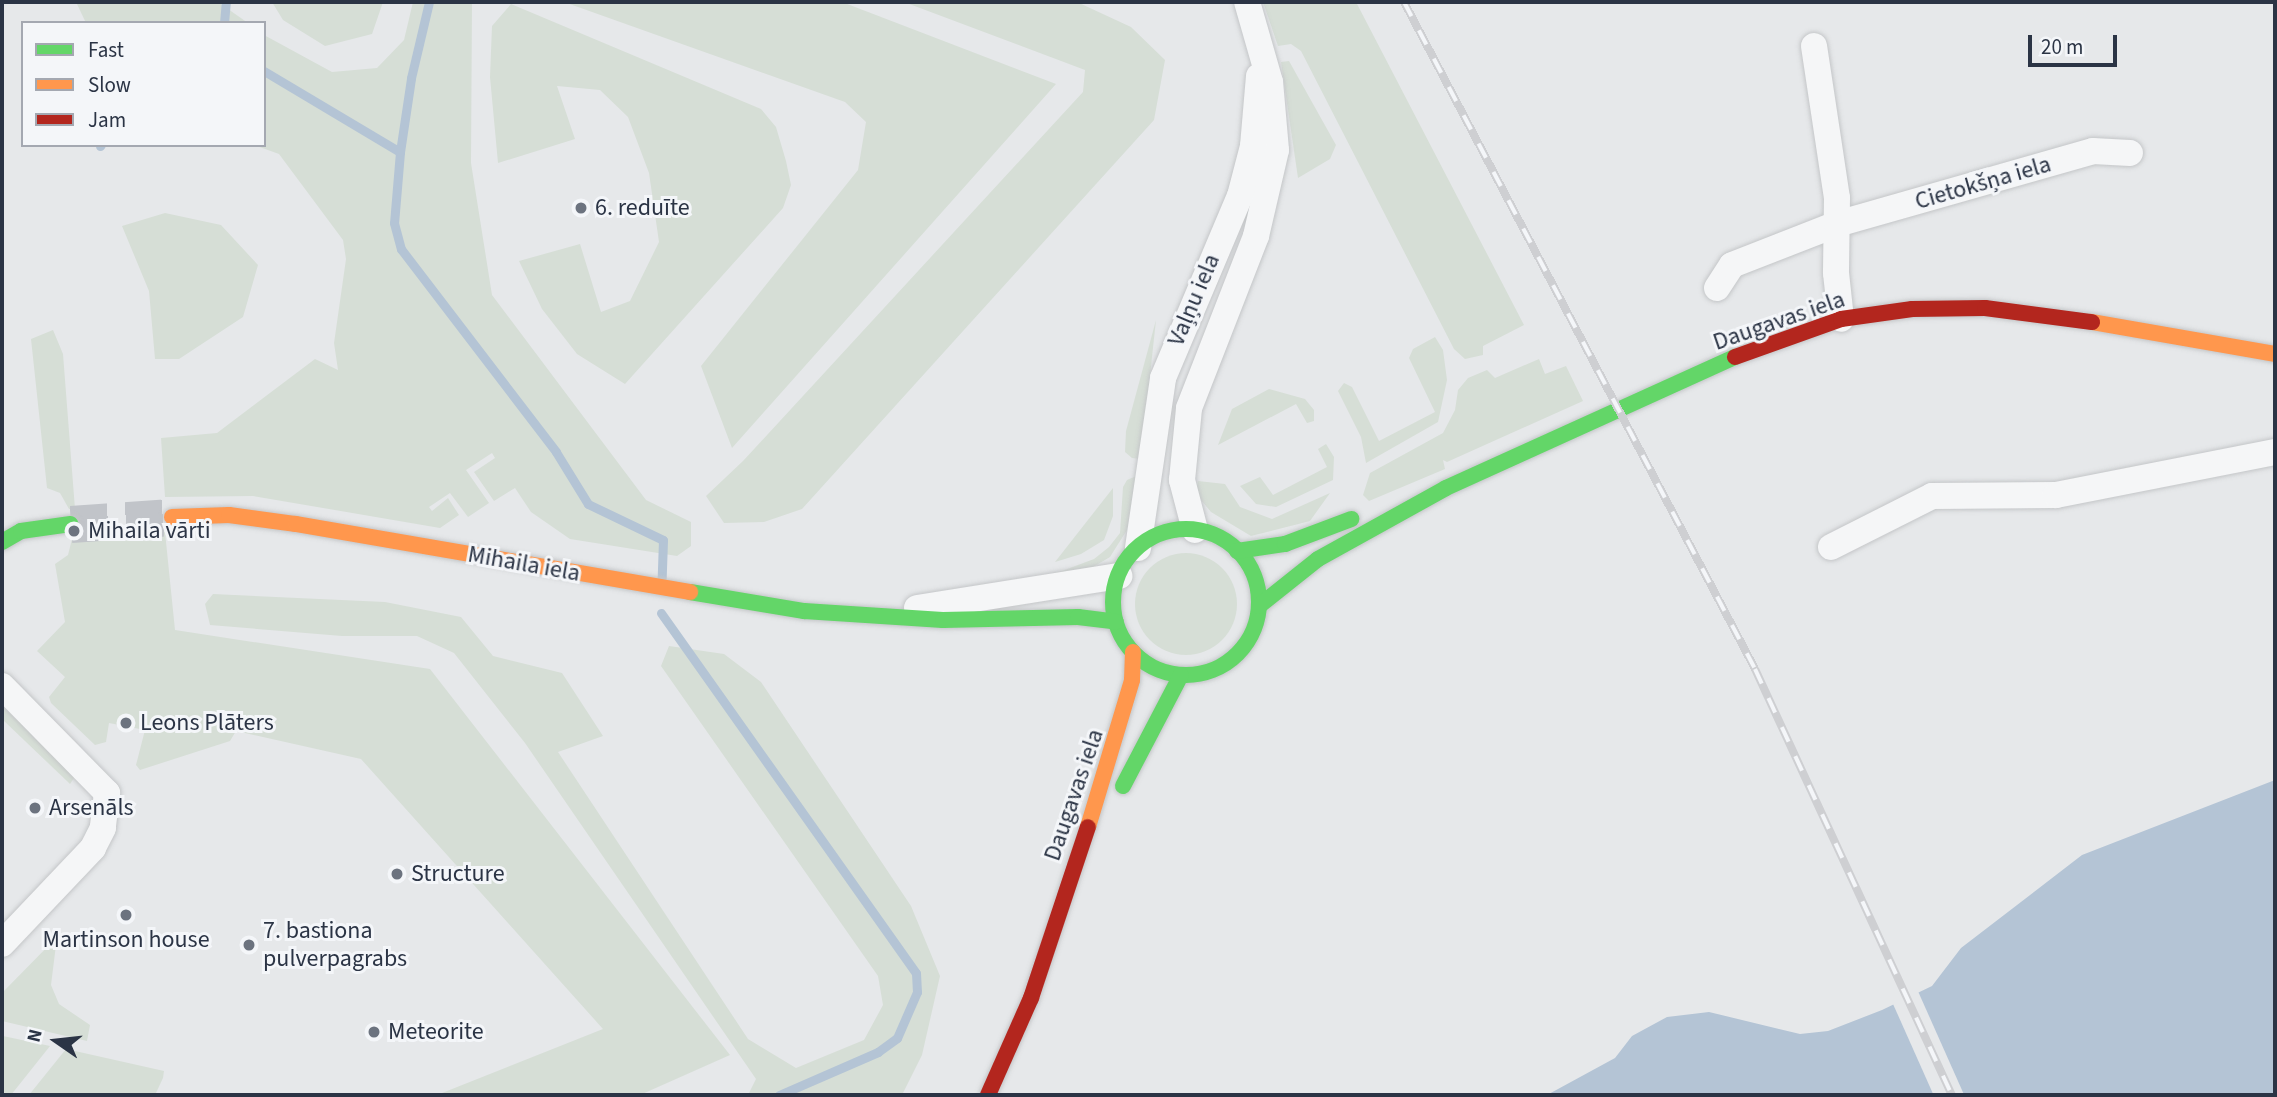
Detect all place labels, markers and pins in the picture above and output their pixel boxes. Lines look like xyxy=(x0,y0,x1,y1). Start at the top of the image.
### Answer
place label: 6. reduīte xyxy=(595,194,690,222)
marker: 6. reduīte xyxy=(573,200,589,216)
place label: Mihaila vārti xyxy=(88,517,211,545)
marker: Mihaila vārti xyxy=(66,523,82,539)
place label: Leons Plāters xyxy=(140,709,274,737)
marker: Leons Plāters xyxy=(118,715,134,731)
place label: Arsenāls xyxy=(49,794,134,822)
marker: Arsenāls xyxy=(27,800,43,816)
place label: Structure xyxy=(411,860,505,888)
marker: Structure xyxy=(389,866,405,882)
marker: Martinson house xyxy=(118,907,134,923)
place label: 7. bastiona pulverpagrabs xyxy=(263,917,407,973)
place label: Martinson house xyxy=(42,926,210,954)
marker: 7. bastiona pulverpagrabs xyxy=(241,937,257,953)
place label: Meteorite xyxy=(388,1018,484,1046)
marker: Meteorite xyxy=(366,1024,382,1040)

